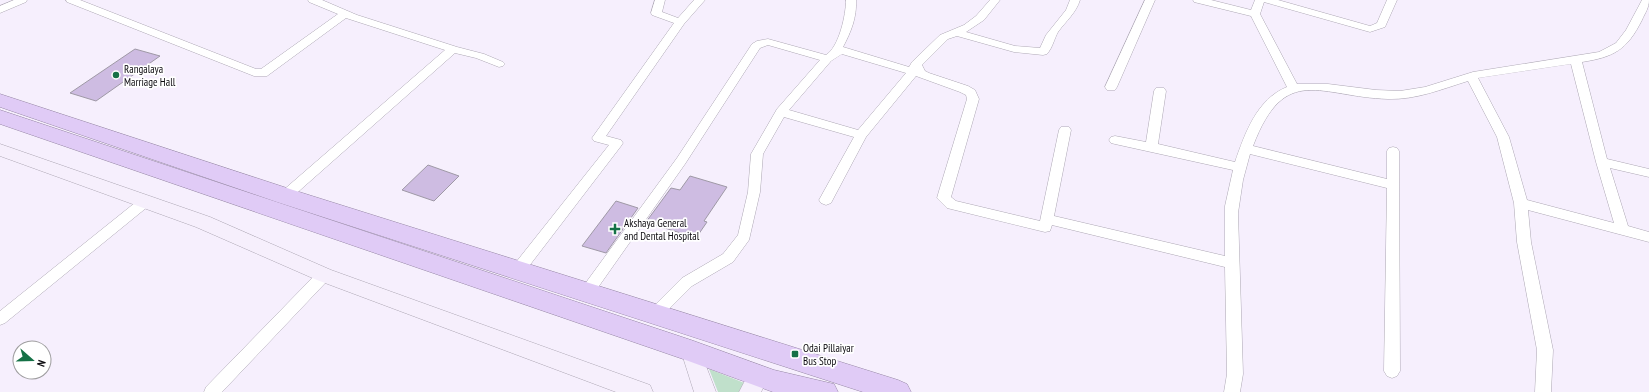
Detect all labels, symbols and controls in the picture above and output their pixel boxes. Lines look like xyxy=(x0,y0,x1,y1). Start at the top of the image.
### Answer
place label: Rangalaya Marriage Hall xyxy=(124,62,176,89)
marker: Rangalaya Marriage Hall xyxy=(111,70,121,80)
place label: Akshaya General and Dental Hospital xyxy=(624,216,700,243)
marker: Akshaya General and Dental Hospital xyxy=(609,223,621,235)
north arrow xyxy=(12,340,52,380)
place label: Odai Pillaiyar Bus Stop xyxy=(803,341,854,368)
marker: Odai Pillaiyar Bus Stop xyxy=(790,349,800,359)
text: N xyxy=(34,358,49,369)

